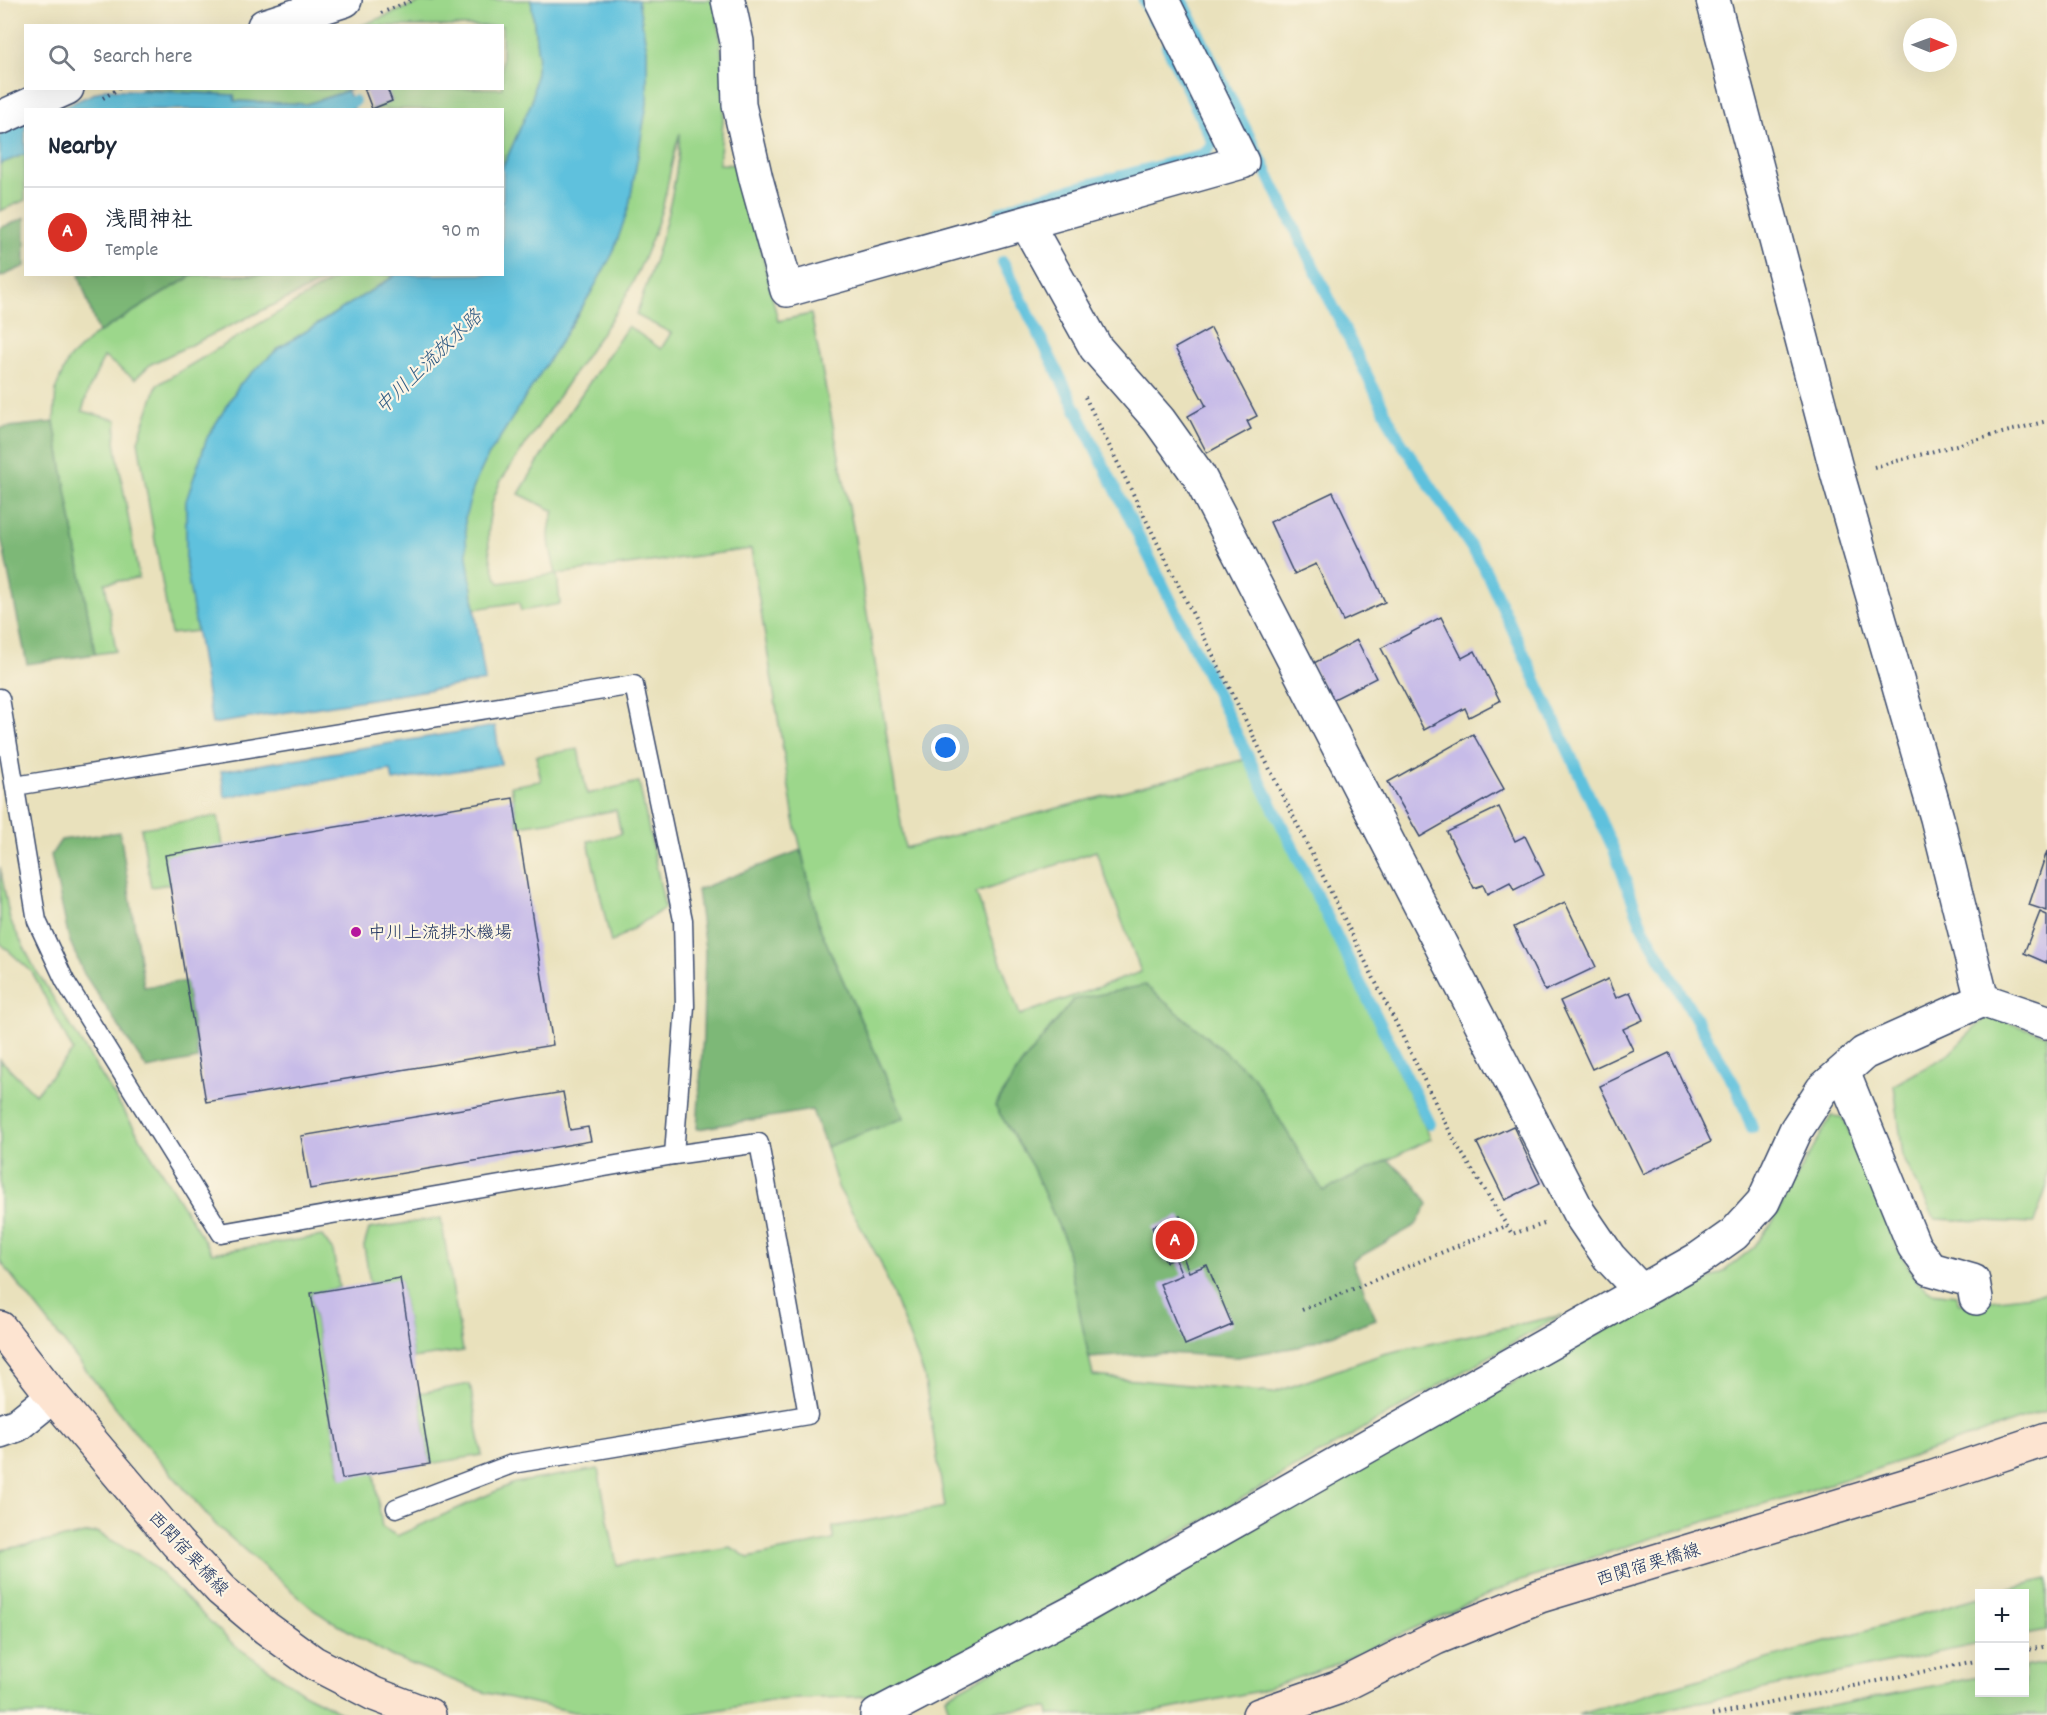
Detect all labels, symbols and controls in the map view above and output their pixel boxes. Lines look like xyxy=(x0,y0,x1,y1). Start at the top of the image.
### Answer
north arrow xyxy=(1903,18,1957,72)
search box xyxy=(24,24,504,90)
icon: search xyxy=(45,41,78,74)
text: Search here xyxy=(93,42,192,73)
text: Nearby xyxy=(48,129,116,166)
text: 浅間神社 xyxy=(105,206,193,237)
text: A xyxy=(62,218,73,246)
text: 90 m xyxy=(442,218,480,246)
text: Temple xyxy=(105,237,158,265)
water label: 中川上流放水路 xyxy=(370,304,491,422)
your location xyxy=(931,733,960,762)
place label: 中川上流排水機場 xyxy=(368,922,512,947)
marker: 中川上流排水機場 xyxy=(349,925,363,939)
pin: A xyxy=(1156,1218,1194,1262)
street label: 西関宿栗橋線 xyxy=(141,1507,233,1603)
street label: 西関宿栗橋線 xyxy=(1593,1539,1704,1594)
map controls xyxy=(1975,1589,2029,1697)
button: + xyxy=(1975,1589,2029,1643)
button: − xyxy=(1975,1643,2029,1697)

